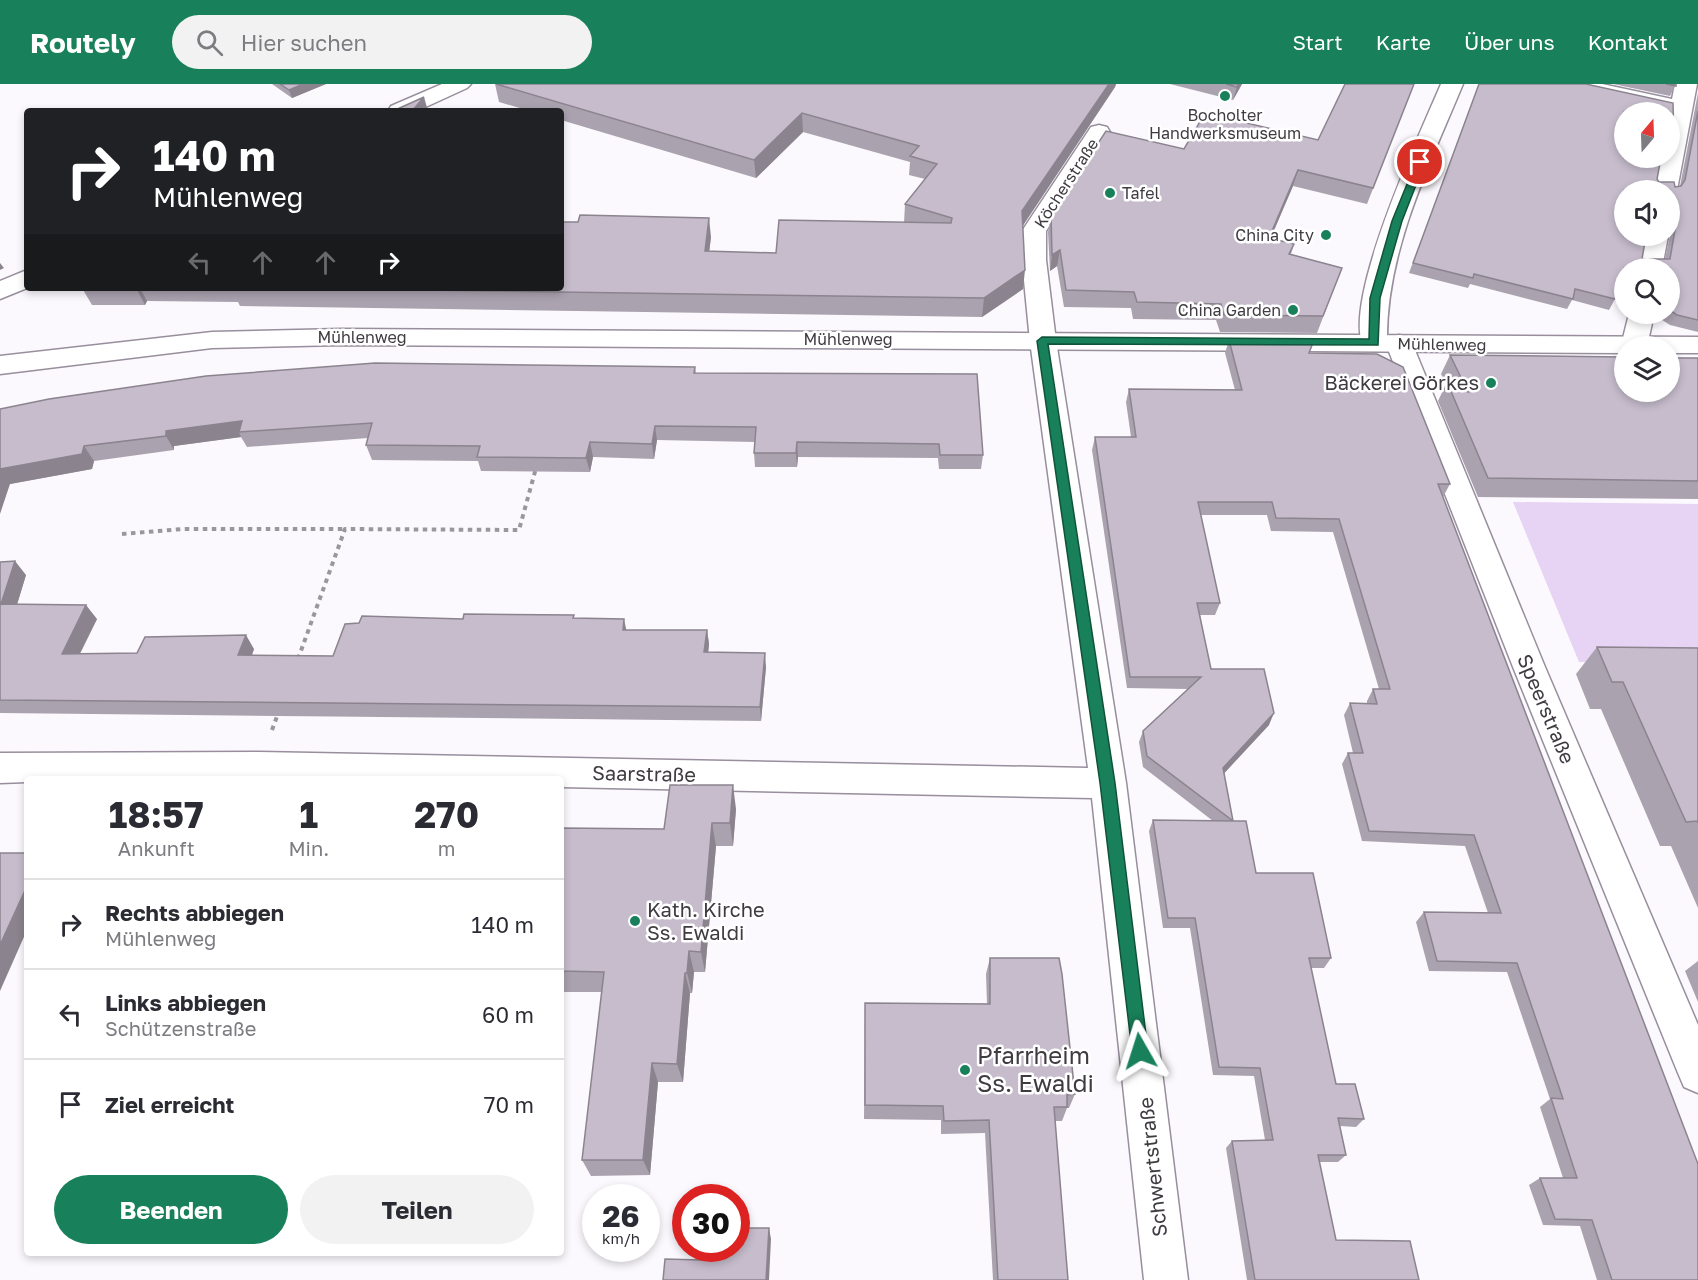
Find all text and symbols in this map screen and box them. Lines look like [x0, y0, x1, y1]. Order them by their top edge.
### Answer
search box [172, 15, 592, 69]
text: Routely [30, 26, 136, 59]
icon: search [193, 26, 226, 59]
text: Hier suchen [241, 29, 367, 56]
text: Start [1292, 29, 1343, 55]
text: Karte [1376, 29, 1431, 55]
text: Über uns [1464, 29, 1555, 55]
text: Kontakt [1588, 29, 1668, 55]
marker: Bocholter Handwerksmuseum [1218, 89, 1232, 103]
north arrow [1614, 102, 1680, 168]
map controls [1614, 102, 1680, 402]
place label: Bocholter Handwerksmuseum [1149, 105, 1301, 143]
text: 140 m [153, 130, 275, 180]
icon: right [54, 132, 132, 210]
street label: Köcherstraße [1030, 134, 1102, 232]
pin [1394, 136, 1445, 187]
icon: arrive [1403, 145, 1436, 178]
button: sound [1614, 180, 1680, 246]
text: Mühlenweg [153, 181, 303, 213]
place label: Tafel [1122, 183, 1160, 203]
marker: Tafel [1103, 186, 1117, 200]
place label: China City [1235, 225, 1314, 245]
marker: China City [1319, 228, 1333, 242]
icon: left [183, 246, 216, 279]
icon: ahead [246, 246, 279, 279]
icon: ahead [309, 246, 342, 279]
icon: right [372, 246, 405, 279]
button: search [1614, 258, 1680, 324]
place label: China Garden [1178, 300, 1281, 320]
marker: China Garden [1286, 303, 1300, 317]
street label: Mühlenweg [317, 327, 407, 347]
street label: Mühlenweg [803, 329, 893, 349]
street label: Mühlenweg [1397, 333, 1487, 355]
button: layers [1614, 336, 1680, 402]
place label: Bäckerei Görkes [1324, 370, 1479, 394]
marker: Bäckerei Görkes [1484, 376, 1498, 390]
street label: Speerstraße [1513, 650, 1581, 767]
street label: Saarstraße [592, 760, 696, 786]
text: 18:57 [109, 793, 204, 836]
text: 1 [300, 793, 318, 836]
text: 270 [414, 793, 479, 836]
text: Ankunft [118, 836, 195, 860]
text: Min. [288, 836, 329, 860]
text: m [438, 836, 455, 860]
place label: Kath. Kirche Ss. Ewaldi [647, 897, 765, 944]
text: Rechts abbiegen [105, 899, 284, 926]
icon: right [54, 908, 87, 941]
text: 140 m [471, 911, 534, 938]
marker: Kath. Kirche Ss. Ewaldi [628, 914, 642, 928]
text: Mühlenweg [105, 926, 216, 950]
text: Links abbiegen [105, 989, 266, 1016]
icon: left [54, 998, 87, 1031]
text: 60 m [482, 1001, 534, 1028]
text: Schützenstraße [105, 1016, 256, 1040]
position arrow [1108, 1019, 1172, 1083]
place label: Pfarrheim Ss. Ewaldi [977, 1040, 1094, 1097]
marker: Pfarrheim Ss. Ewaldi [958, 1063, 972, 1077]
icon: arrive [54, 1088, 87, 1121]
text: Ziel erreicht [105, 1091, 234, 1118]
text: 70 m [484, 1091, 534, 1118]
street label: Schwertstraße [1133, 1096, 1171, 1238]
button: Beenden [54, 1175, 288, 1244]
button: Teilen [300, 1175, 534, 1244]
speed limit sign: 30 [672, 1184, 750, 1262]
text: 26 [602, 1198, 640, 1234]
text: km/h [602, 1229, 640, 1247]

